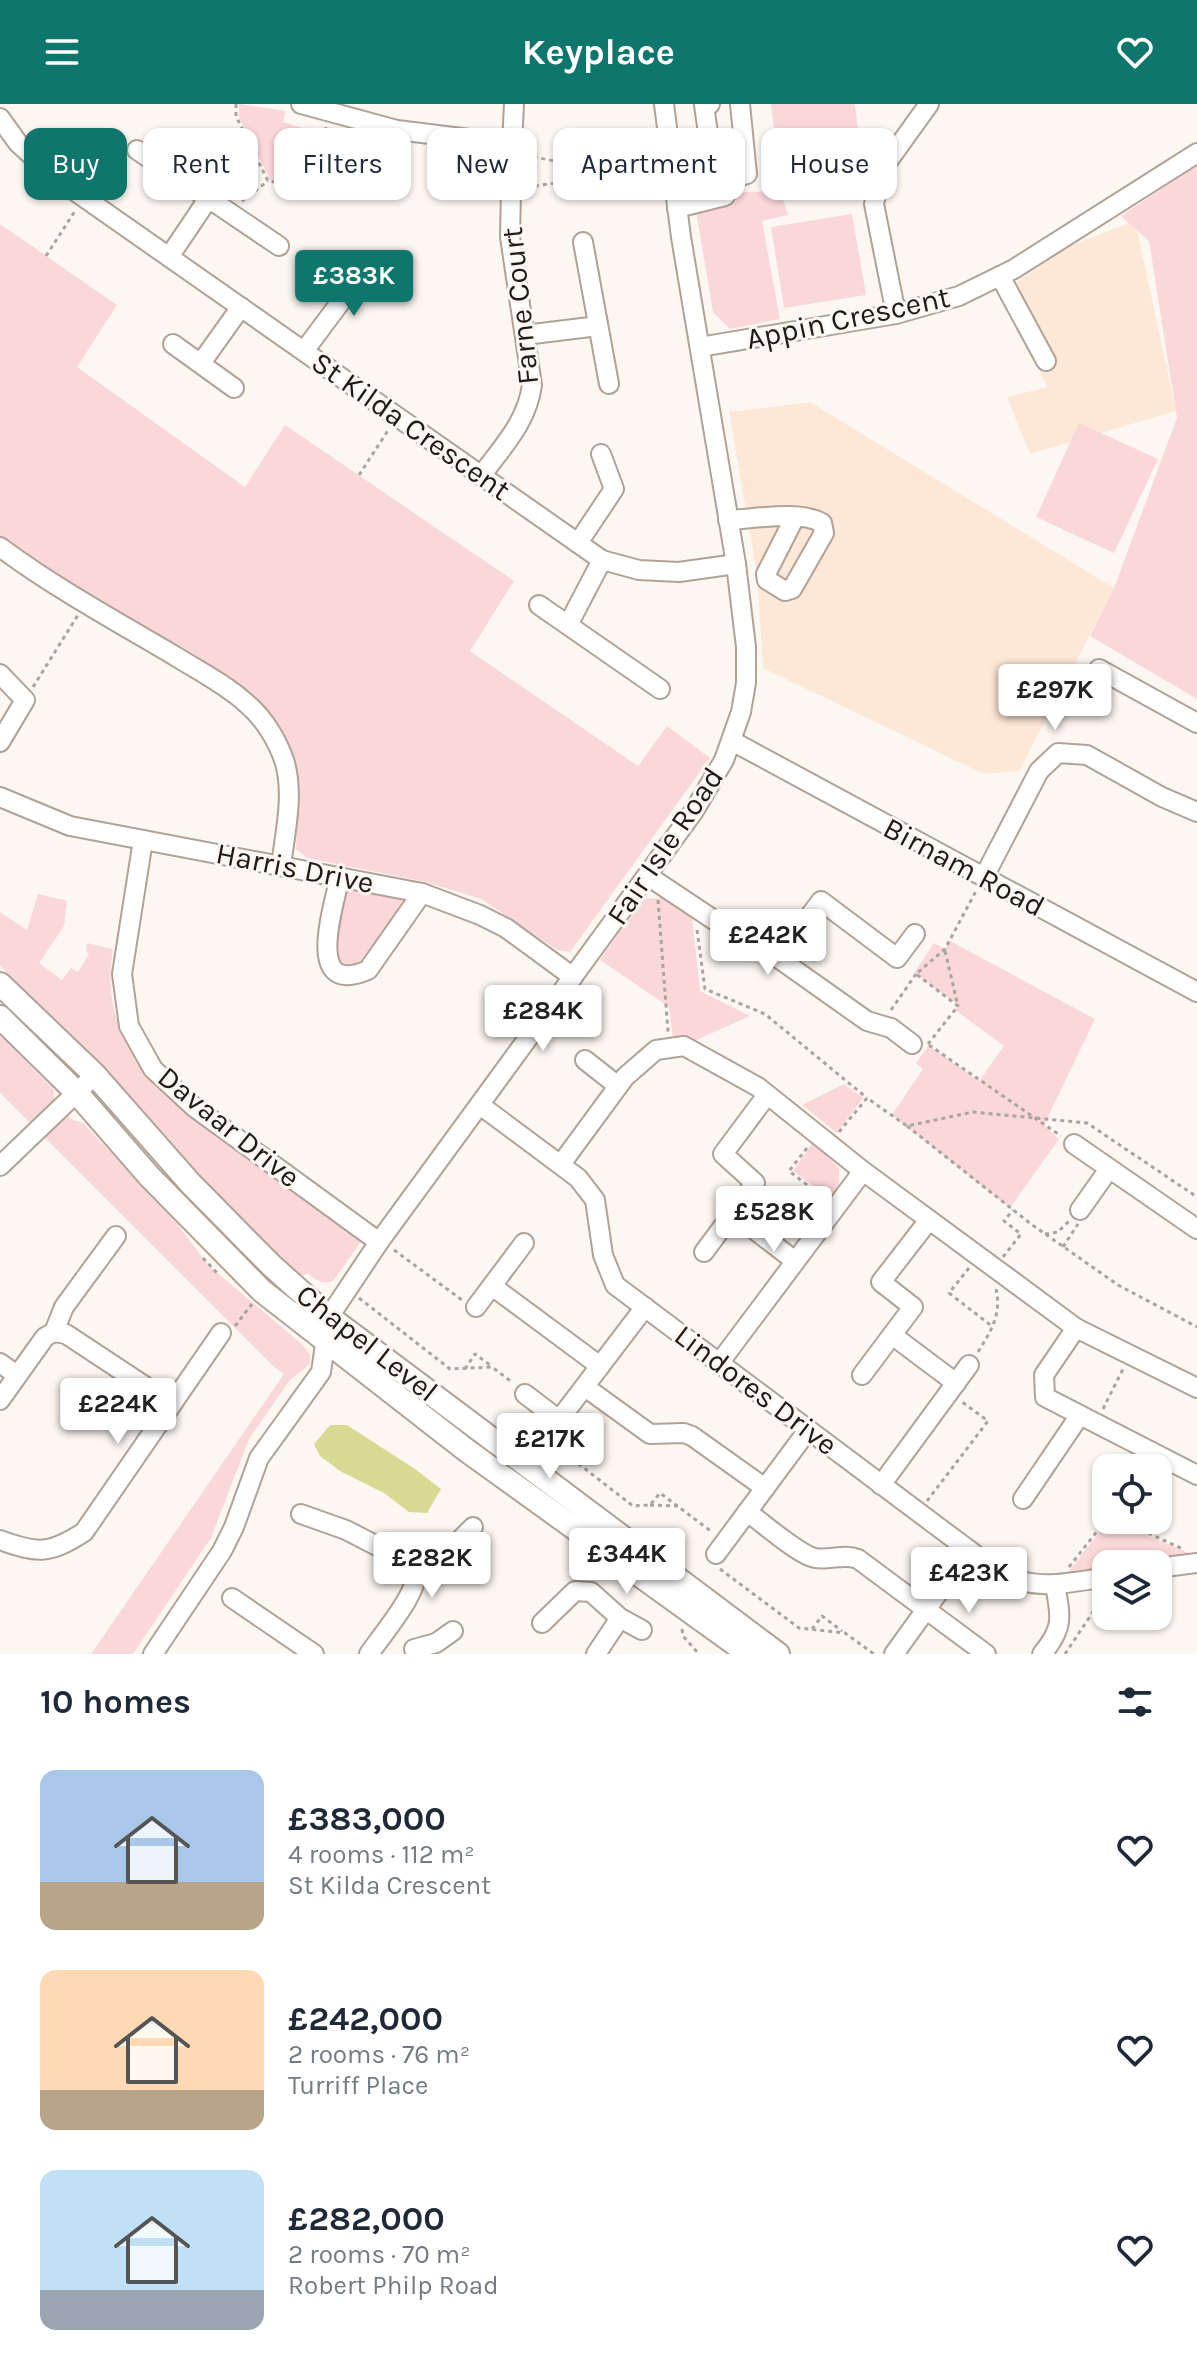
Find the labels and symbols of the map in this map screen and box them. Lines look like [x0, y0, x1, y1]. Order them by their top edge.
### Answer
street label: Farne Court [494, 226, 546, 386]
pin: £383K [298, 250, 410, 318]
street label: Appin Crescent [743, 279, 953, 357]
street label: St Kilda Crescent [305, 344, 517, 508]
pin: £297K [999, 664, 1111, 732]
street label: Fair Isle Road [599, 760, 731, 932]
street label: Birnam Road [877, 809, 1051, 925]
street label: Harris Drive [213, 835, 377, 901]
pin: £242K [712, 909, 824, 977]
pin: £284K [487, 985, 599, 1053]
street label: Davaar Drive [151, 1059, 307, 1195]
pin: £528K [718, 1186, 830, 1254]
street label: Chapel Level [289, 1277, 445, 1409]
street label: Lindores Drive [668, 1317, 844, 1463]
pin: £224K [62, 1378, 174, 1446]
pin: £217K [494, 1413, 606, 1481]
pin: £344K [571, 1528, 683, 1596]
pin: £282K [376, 1532, 488, 1600]
pin: £423K [913, 1547, 1025, 1615]

